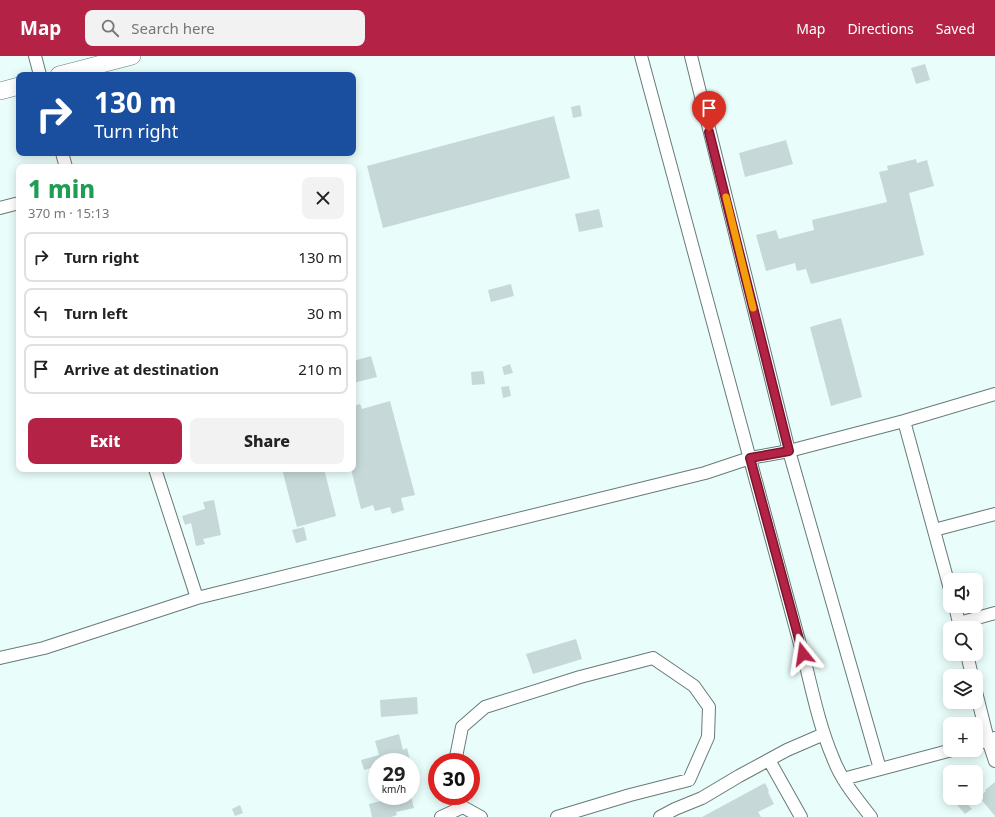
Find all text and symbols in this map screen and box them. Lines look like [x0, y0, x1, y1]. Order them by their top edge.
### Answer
search box [85, 10, 365, 46]
text: Map [20, 15, 61, 41]
icon: search [99, 17, 121, 39]
text: Search here [131, 18, 215, 38]
text: Map [796, 19, 825, 38]
text: Directions [847, 19, 914, 38]
text: Saved [936, 19, 975, 38]
text: 130 m [94, 83, 177, 121]
icon: right [28, 88, 80, 140]
pin [692, 91, 726, 132]
icon: arrive [698, 97, 720, 119]
text: Turn right [94, 119, 178, 143]
text: 1 min [28, 172, 95, 205]
button: close [302, 177, 344, 219]
text: 370 m · 15:13 [28, 204, 109, 222]
icon: right [30, 246, 52, 268]
text: Turn right [64, 247, 139, 267]
text: 130 m [298, 247, 342, 267]
icon: left [30, 302, 52, 324]
text: Turn left [64, 303, 128, 323]
text: 30 m [307, 303, 342, 323]
icon: arrive [30, 358, 52, 380]
text: Arrive at destination [64, 359, 219, 379]
text: 210 m [298, 359, 342, 379]
button: Exit [28, 418, 182, 464]
button: Share [190, 418, 344, 464]
map controls [943, 573, 983, 805]
button: sound [943, 573, 983, 613]
button: search [943, 621, 983, 661]
position arrow [782, 633, 824, 675]
button: layers [943, 669, 983, 709]
button: + [943, 717, 983, 757]
speed limit sign: 30 [428, 753, 480, 805]
text: 29 [383, 760, 405, 787]
button: − [943, 765, 983, 805]
text: km/h [382, 782, 406, 796]

